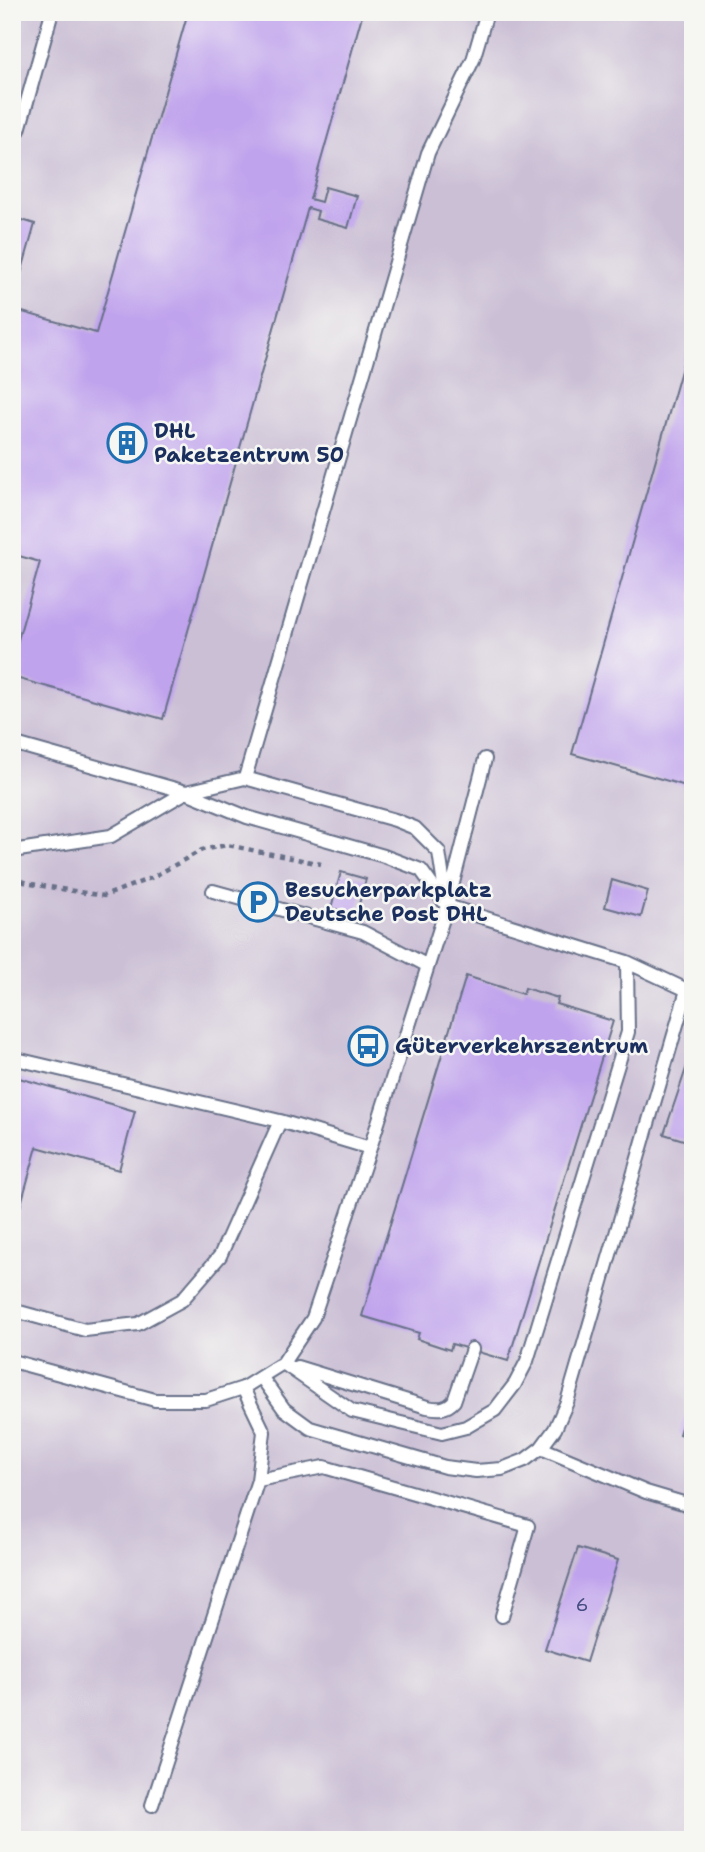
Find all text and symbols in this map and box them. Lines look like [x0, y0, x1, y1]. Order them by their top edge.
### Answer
place label: DHL Paketzentrum 50 [154, 417, 344, 469]
building icon: DHL Paketzentrum 50 [106, 422, 148, 464]
place label: Besucherparkplatz Deutsche Post DHL [285, 876, 492, 928]
parking icon: Besucherparkplatz Deutsche Post DHL [237, 881, 279, 923]
bus stop icon: Güterverkehrszentrum [347, 1025, 389, 1067]
place label: Güterverkehrszentrum [395, 1032, 648, 1060]
house number: 6 [576, 1593, 588, 1617]

